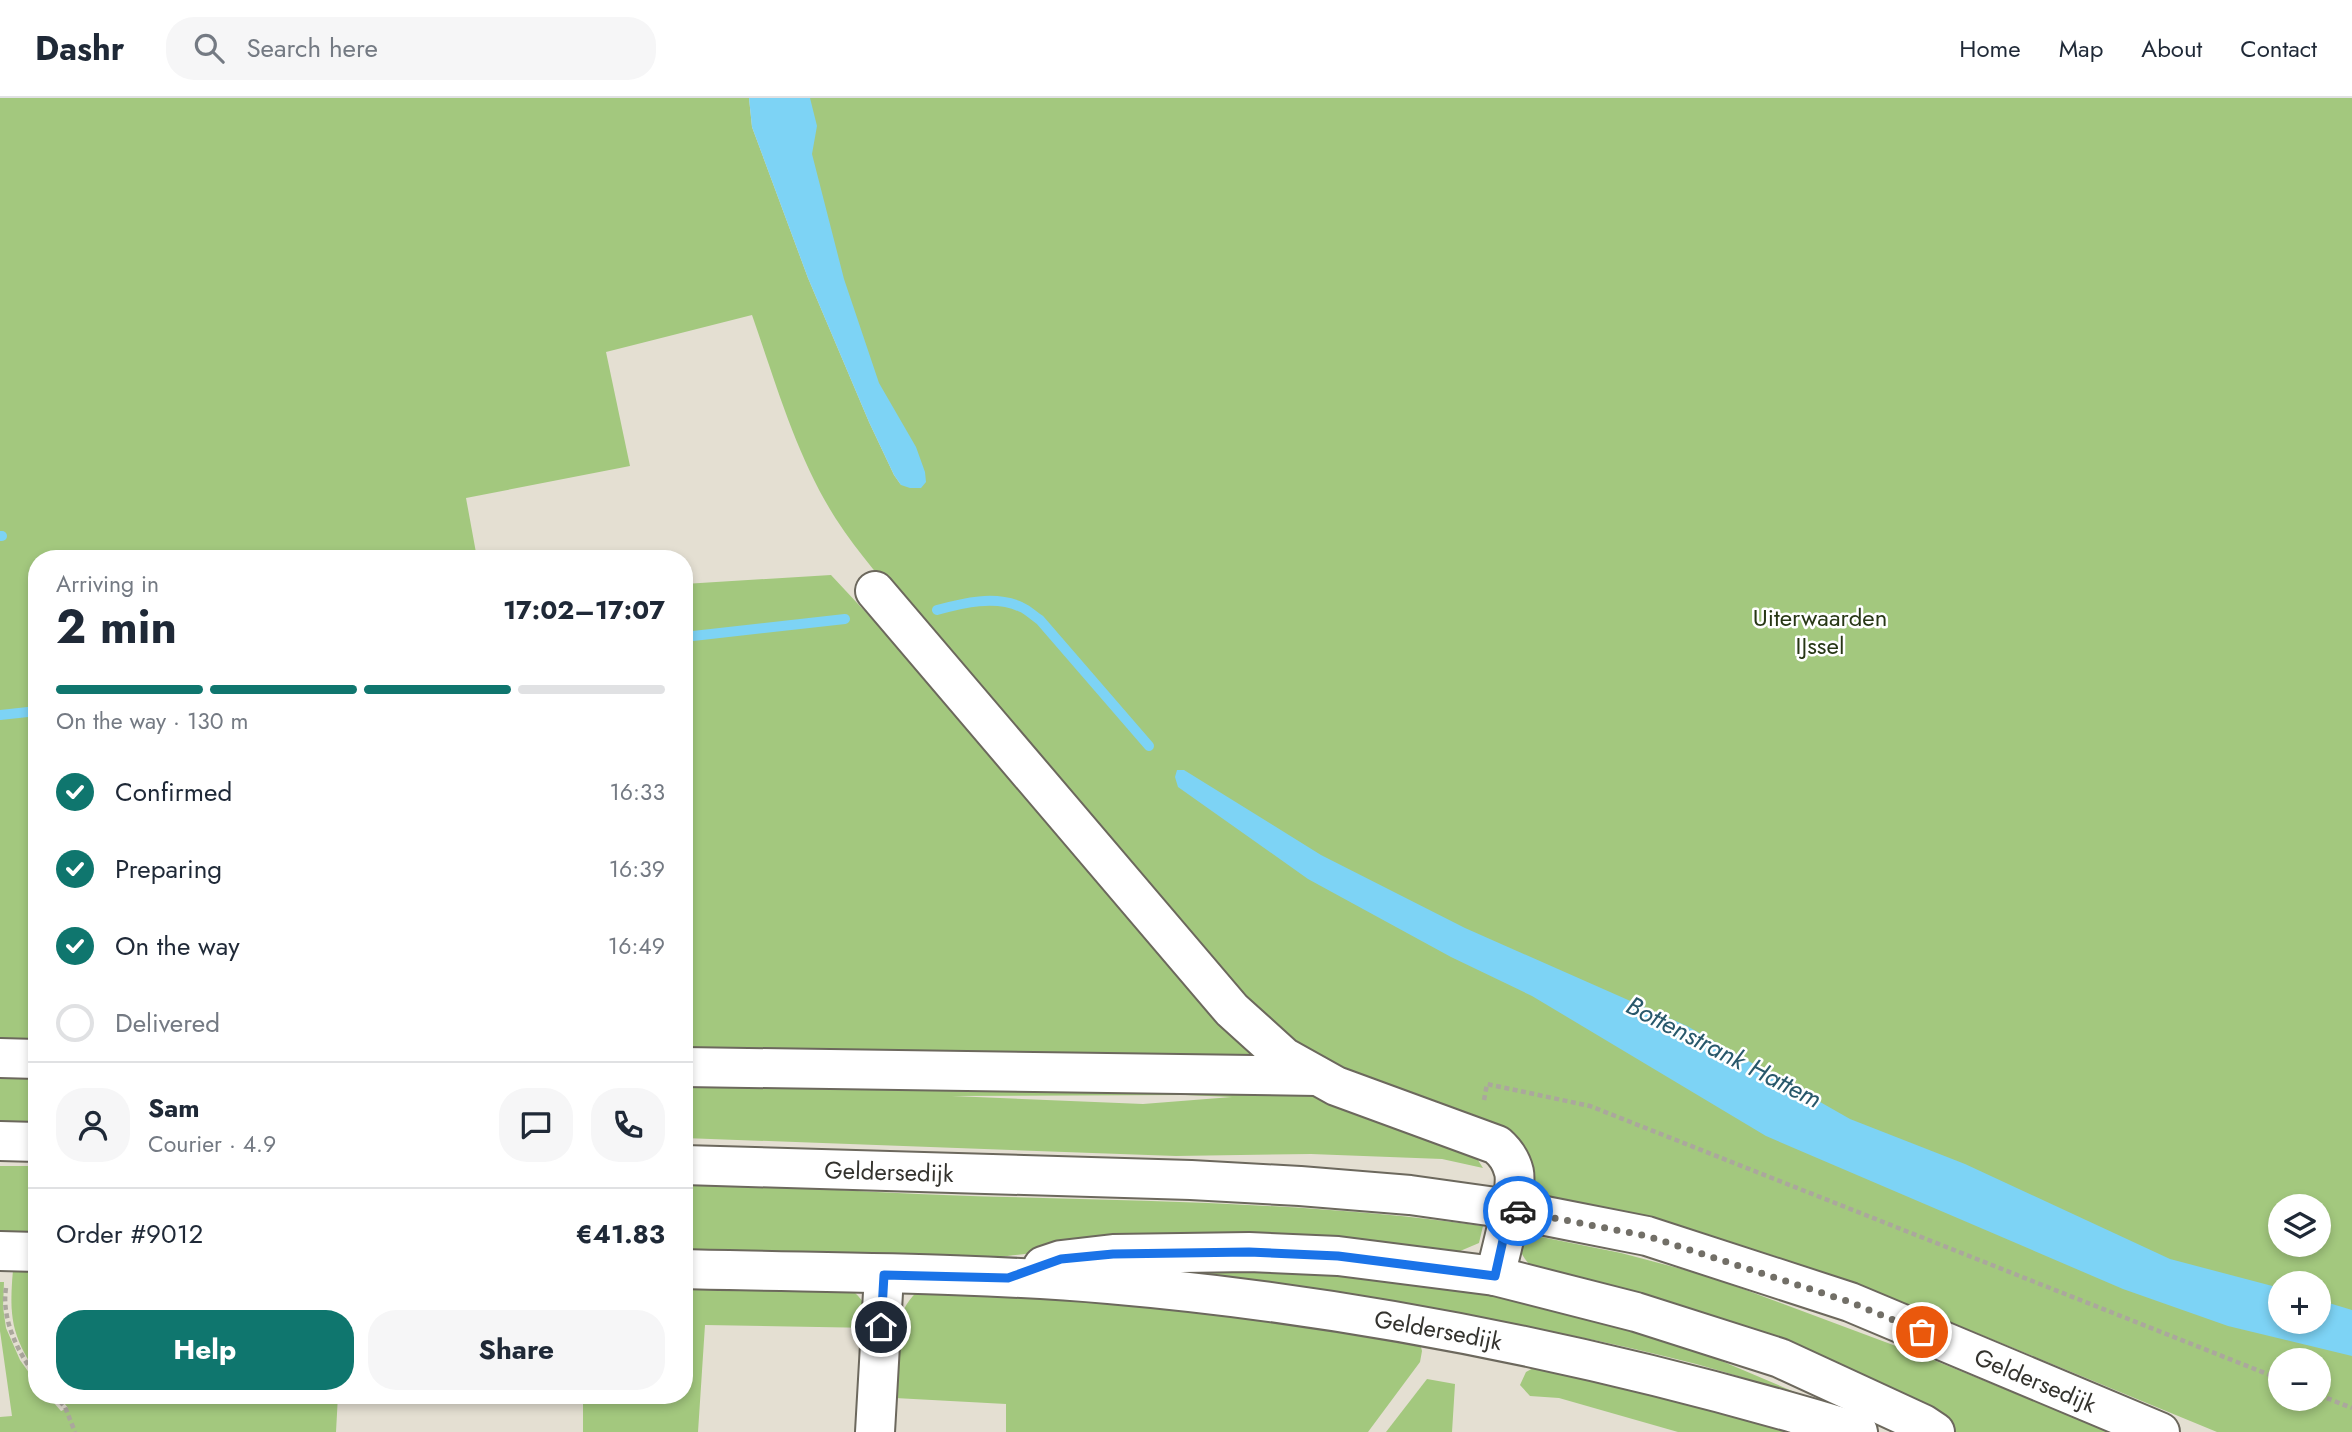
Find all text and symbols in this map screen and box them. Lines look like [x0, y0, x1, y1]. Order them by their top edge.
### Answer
search box [166, 17, 656, 80]
text: Dashr [35, 25, 124, 72]
icon: search [190, 29, 228, 67]
text: Search here [246, 29, 378, 67]
text: Home [1959, 31, 2021, 66]
text: Map [2059, 31, 2103, 66]
text: About [2141, 31, 2202, 66]
text: Contact [2240, 31, 2317, 66]
text: Arriving in [56, 567, 159, 601]
text: 17:02–17:07 [503, 591, 665, 629]
text: 2 min [56, 594, 177, 660]
park label: Uiterwaarden IJssel [1753, 600, 1887, 663]
text: On the way · 130 m [56, 704, 248, 738]
icon: check [56, 773, 94, 811]
text: Confirmed [115, 773, 232, 811]
text: 16:33 [609, 775, 665, 809]
icon: check [56, 850, 94, 888]
text: Preparing [115, 850, 222, 888]
text: 16:39 [609, 852, 665, 886]
icon: check [56, 927, 94, 965]
text: On the way [115, 927, 240, 965]
text: 16:49 [608, 929, 665, 963]
water label: Bottenstrank Hattem [1620, 986, 1828, 1118]
text: Delivered [115, 1004, 220, 1042]
button: person [56, 1088, 130, 1162]
button: chat [499, 1088, 573, 1162]
button: phone [591, 1088, 665, 1162]
text: Sam [148, 1089, 200, 1127]
text: Courier · 4.9 [148, 1127, 276, 1161]
street label: Geldersedijk [824, 1152, 955, 1190]
courier [1483, 1176, 1553, 1246]
icon: car [1499, 1192, 1537, 1230]
map controls [2268, 1194, 2331, 1411]
button: layers [2268, 1194, 2331, 1257]
text: Order #9012 [56, 1215, 203, 1253]
text: €41.83 [576, 1215, 665, 1253]
button: + [2268, 1271, 2331, 1334]
pin [851, 1297, 911, 1357]
street label: Geldersedijk [1372, 1301, 1506, 1359]
pin [1892, 1302, 1952, 1362]
icon: home [862, 1308, 900, 1346]
button: Help [56, 1310, 354, 1390]
button: Share [368, 1310, 665, 1390]
icon: bag [1903, 1313, 1941, 1351]
street label: Geldersedijk [1969, 1339, 2102, 1421]
button: − [2268, 1348, 2331, 1411]

